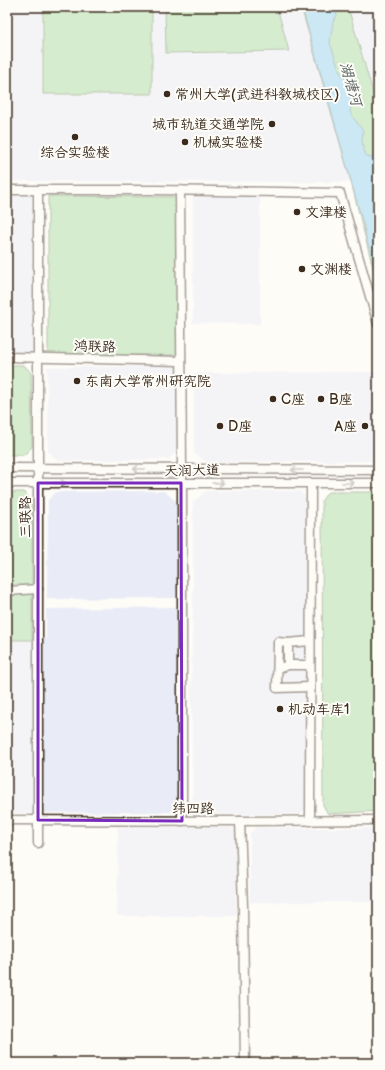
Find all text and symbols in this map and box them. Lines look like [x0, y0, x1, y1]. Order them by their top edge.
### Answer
water label: 湖塘河 [335, 60, 367, 111]
place label: 常州大学(武进科教城校区) [175, 86, 339, 103]
marker: 常州大学(武进科教城校区) [162, 89, 172, 99]
place label: 城市轨道交通学院 [152, 116, 264, 133]
marker: 城市轨道交通学院 [267, 119, 277, 129]
marker: 综合实验楼 [70, 132, 80, 142]
place label: 机械实验楼 [193, 134, 263, 151]
marker: 机械实验楼 [180, 137, 190, 147]
place label: 综合实验楼 [40, 144, 110, 161]
place label: 文津楼 [305, 204, 347, 221]
marker: 文津楼 [292, 207, 302, 217]
place label: 文渊楼 [310, 261, 352, 278]
marker: 文渊楼 [297, 264, 307, 274]
street label: 鸿联路 [74, 337, 116, 356]
place label: 东南大学常州研究院 [85, 373, 211, 390]
marker: 东南大学常州研究院 [72, 376, 82, 386]
place label: C座 [281, 391, 305, 408]
place label: B座 [329, 391, 353, 408]
marker: C座 [268, 394, 278, 404]
marker: B座 [316, 394, 326, 404]
place label: D座 [228, 418, 252, 435]
place label: A座 [334, 418, 357, 435]
marker: D座 [215, 421, 225, 431]
marker: A座 [360, 421, 370, 431]
street label: 天润大道 [164, 462, 220, 479]
one-way arrow [133, 465, 146, 473]
one-way arrow [291, 466, 304, 474]
one-way arrow [53, 479, 66, 487]
one-way arrow [211, 479, 224, 487]
one-way arrow [341, 479, 354, 487]
street label: 三联路 [17, 496, 34, 538]
place label: 机动车库1 [288, 701, 349, 718]
marker: 机动车库1 [275, 704, 285, 714]
street label: 纬四路 [172, 800, 214, 817]

